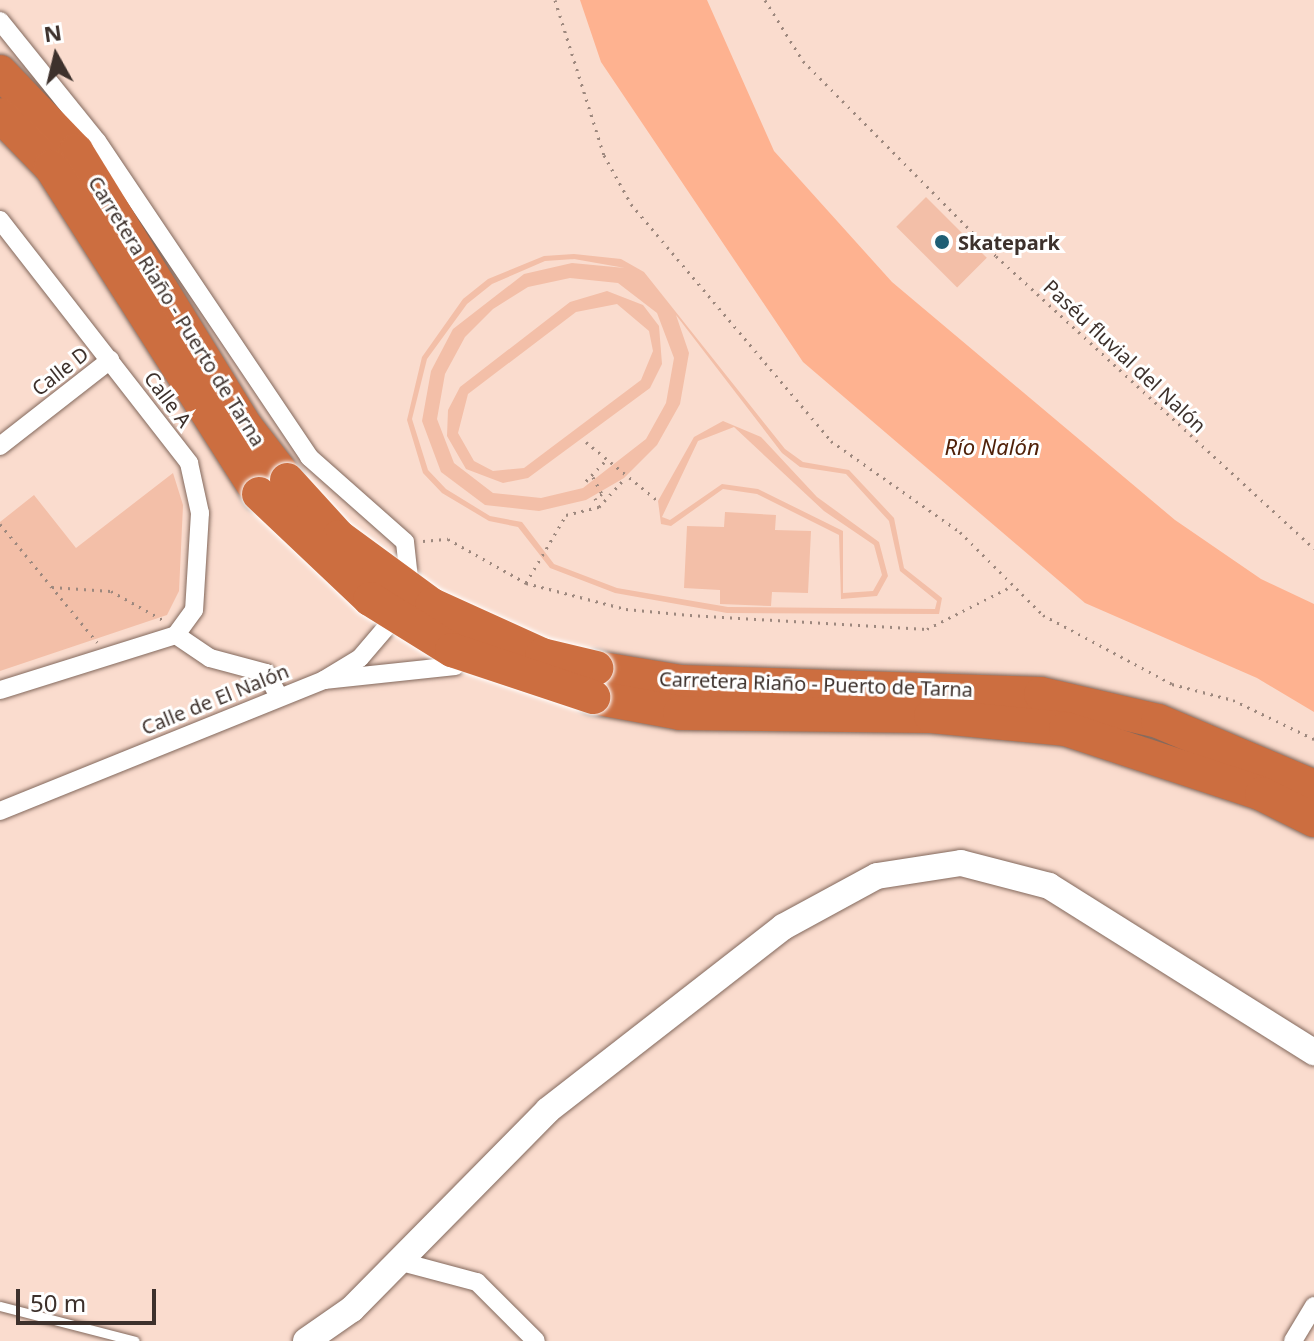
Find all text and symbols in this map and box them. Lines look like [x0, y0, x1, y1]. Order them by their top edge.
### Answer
north arrow [16, 16, 96, 96]
text: N [42, 16, 64, 48]
street label: Carretera Riaño - Puerto de Tarna [84, 171, 270, 451]
place label: Skatepark [958, 230, 1060, 254]
marker: Skatepark [933, 233, 951, 251]
street label: Paséu fluvial del Nalón [1039, 275, 1211, 437]
street label: Calle D [27, 341, 93, 401]
street label: Calle A [139, 366, 197, 432]
water label: Río Nalón [944, 434, 1040, 460]
street label: Calle de El Nalón [138, 658, 292, 740]
street label: Carretera Riaño - Puerto de Tarna [659, 667, 973, 701]
scale bar [20, 1273, 160, 1323]
text: 50 m [30, 1286, 86, 1319]

